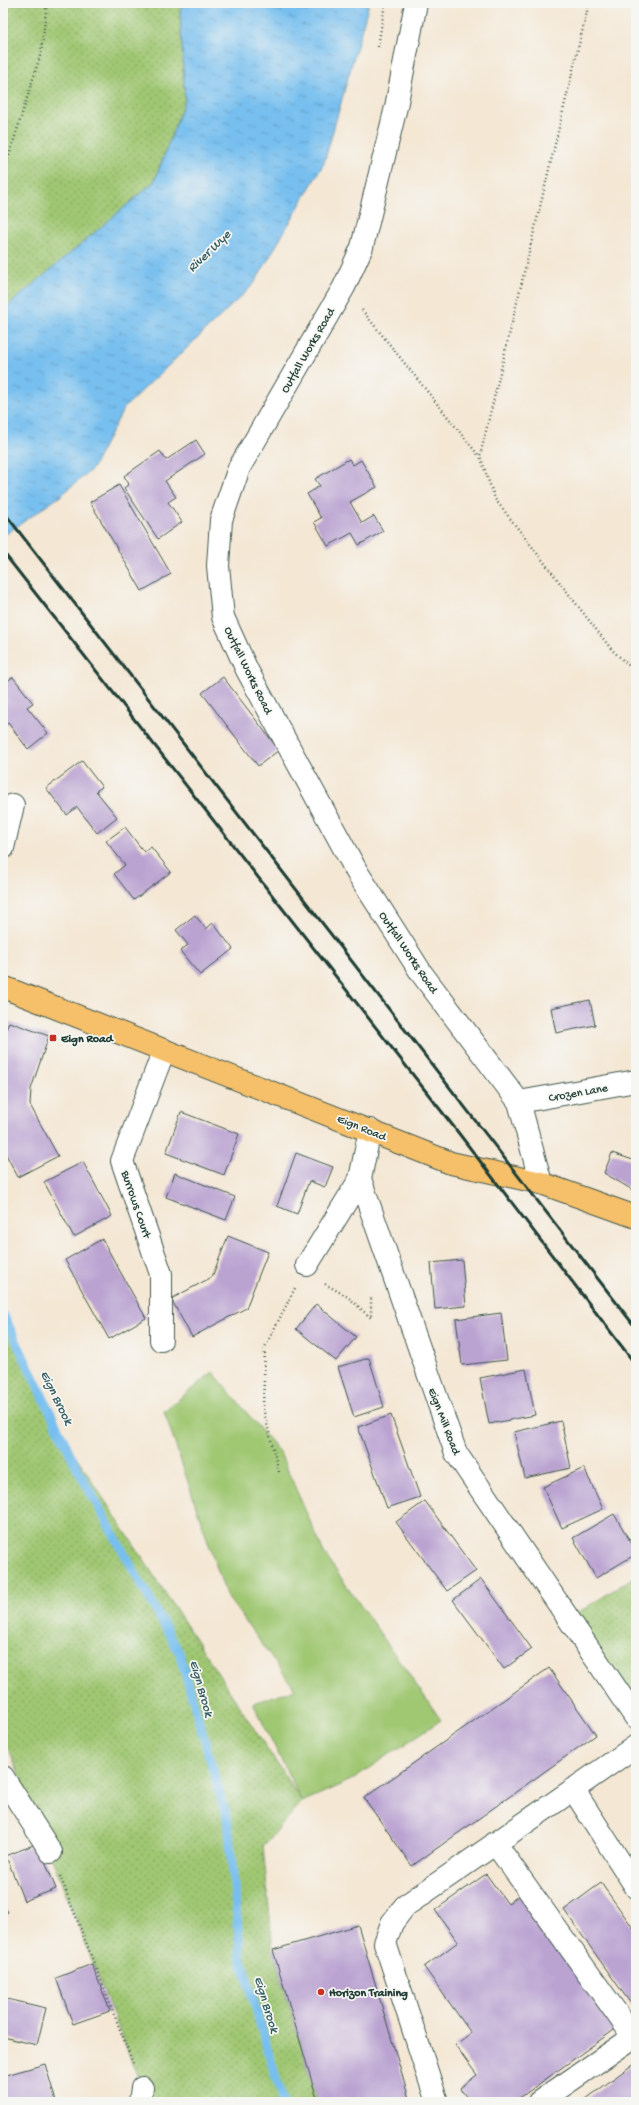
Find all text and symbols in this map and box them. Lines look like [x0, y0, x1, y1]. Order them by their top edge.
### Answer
water label: River Wye [185, 227, 235, 276]
street label: Outfall Works Road [279, 305, 339, 396]
street label: Outfall Works Road [220, 625, 275, 718]
street label: Outfall Works Road [375, 910, 440, 998]
marker: Eign Road [48, 1033, 58, 1043]
place label: Eign Road [60, 1033, 115, 1047]
street label: Crozen Lane [548, 1082, 610, 1106]
street label: Eign Road [335, 1113, 389, 1145]
street label: Burrows Court [117, 1168, 154, 1241]
water label: Eign Brook [36, 1369, 76, 1429]
street label: Eign Mill Road [424, 1386, 463, 1458]
water label: Eign Brook [185, 1659, 216, 1720]
water label: Eign Brook [250, 1975, 282, 2036]
marker: Horizon Training [316, 1987, 326, 1997]
place label: Horizon Training [329, 1987, 408, 2001]

